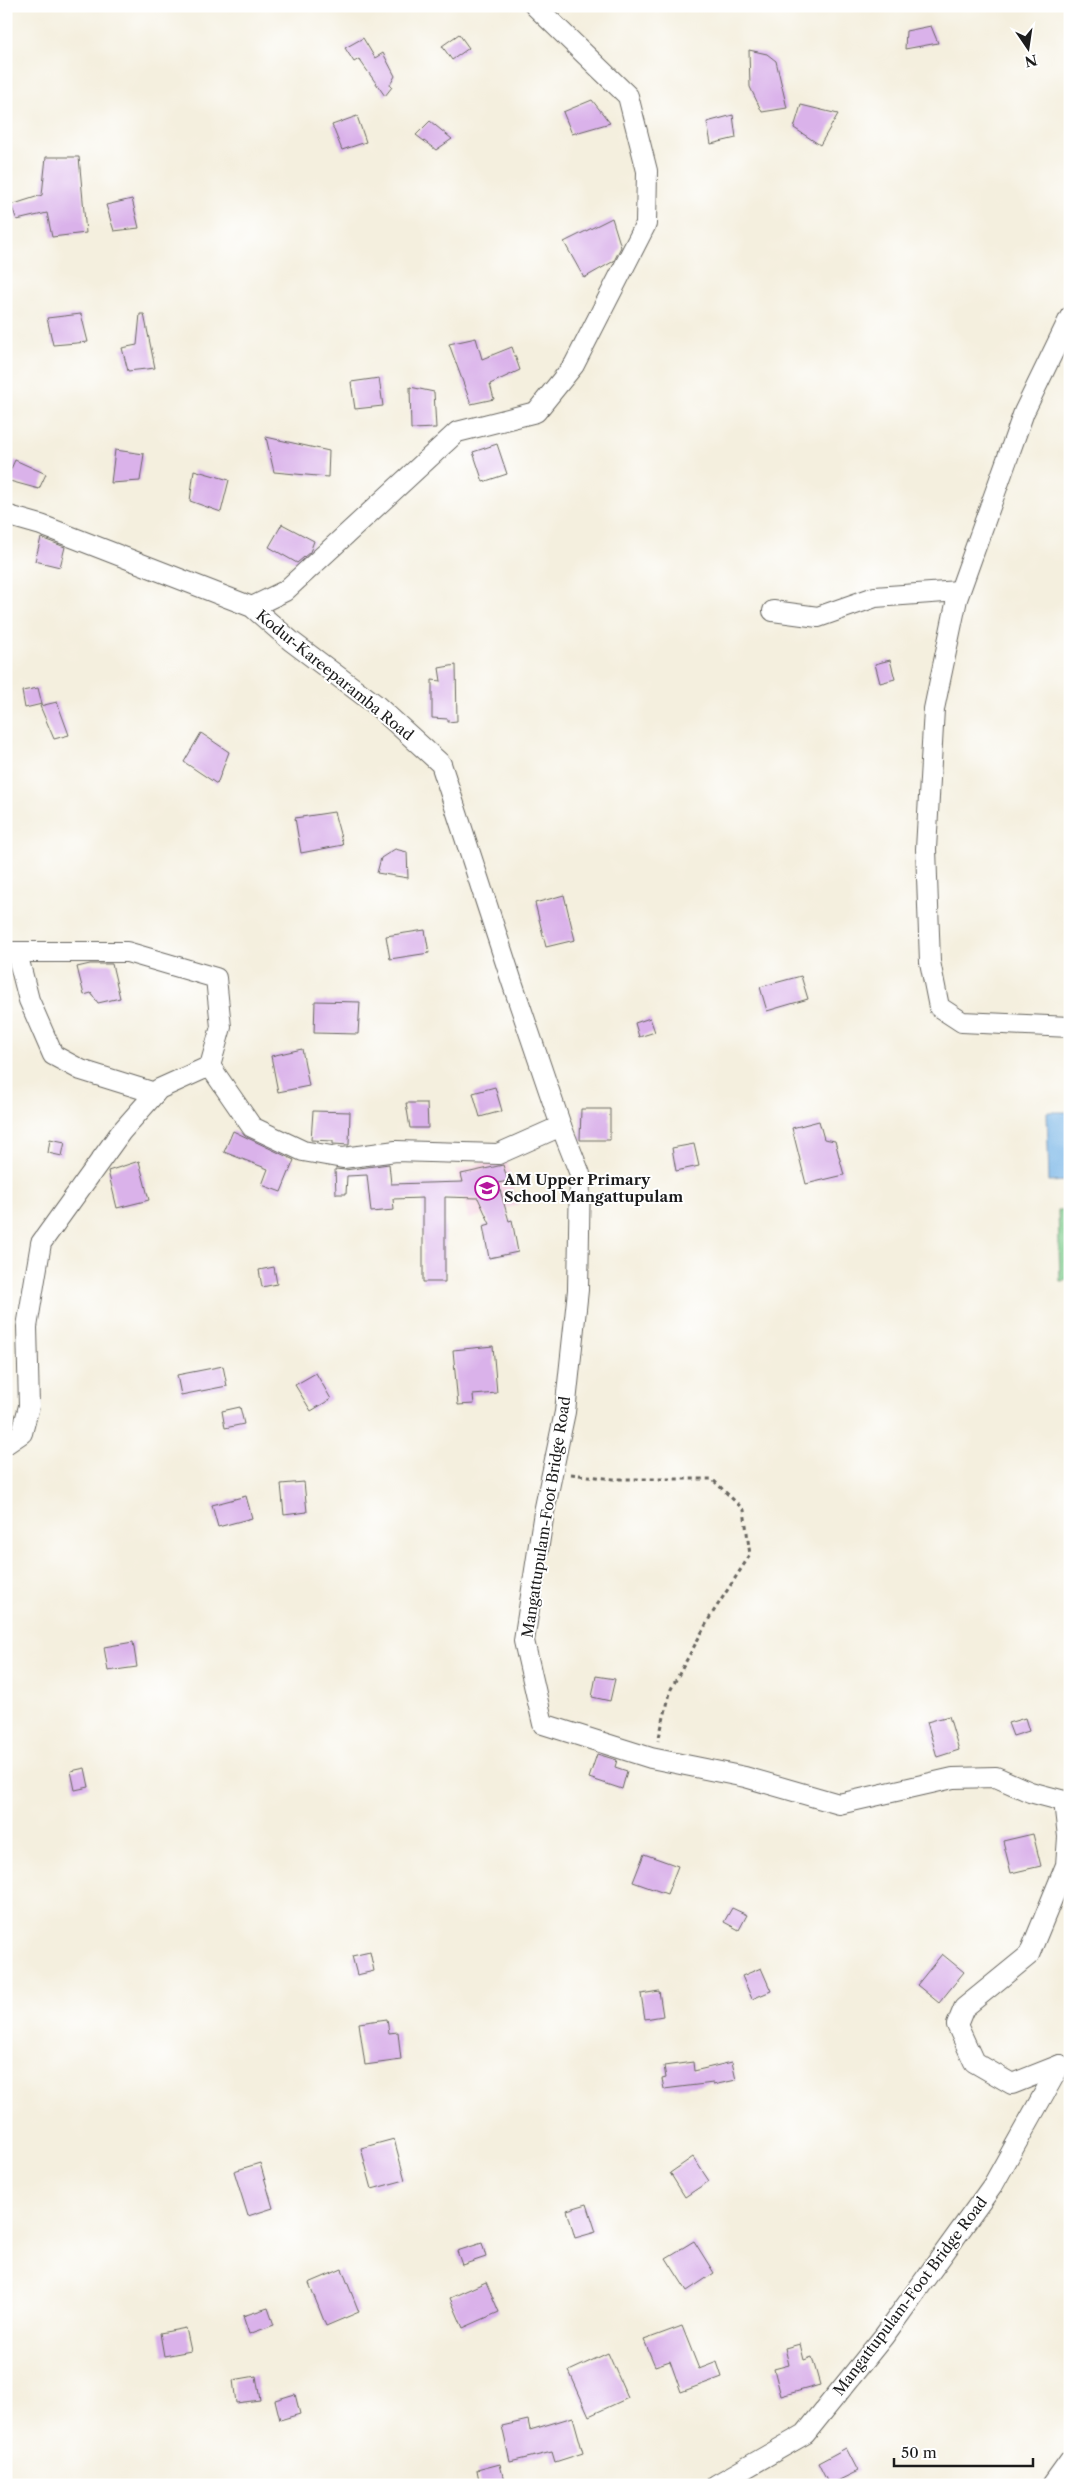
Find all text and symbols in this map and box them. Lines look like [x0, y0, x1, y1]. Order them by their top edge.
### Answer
north arrow [1004, 22, 1054, 72]
text: N [1023, 51, 1039, 71]
street label: Kodur-Kareeparamba Road [253, 606, 417, 744]
place label: AM Upper Primary School Mangattupulam [503, 1170, 683, 1206]
school or university icon: AM Upper Primary School Mangattupulam [474, 1175, 500, 1201]
street label: Mangattupulam-Foot Bridge Road [518, 1395, 574, 1639]
street label: Mangattupulam-Foot Bridge Road [829, 2193, 991, 2399]
scale bar [894, 2436, 1032, 2468]
text: 50 m [901, 2443, 937, 2462]

